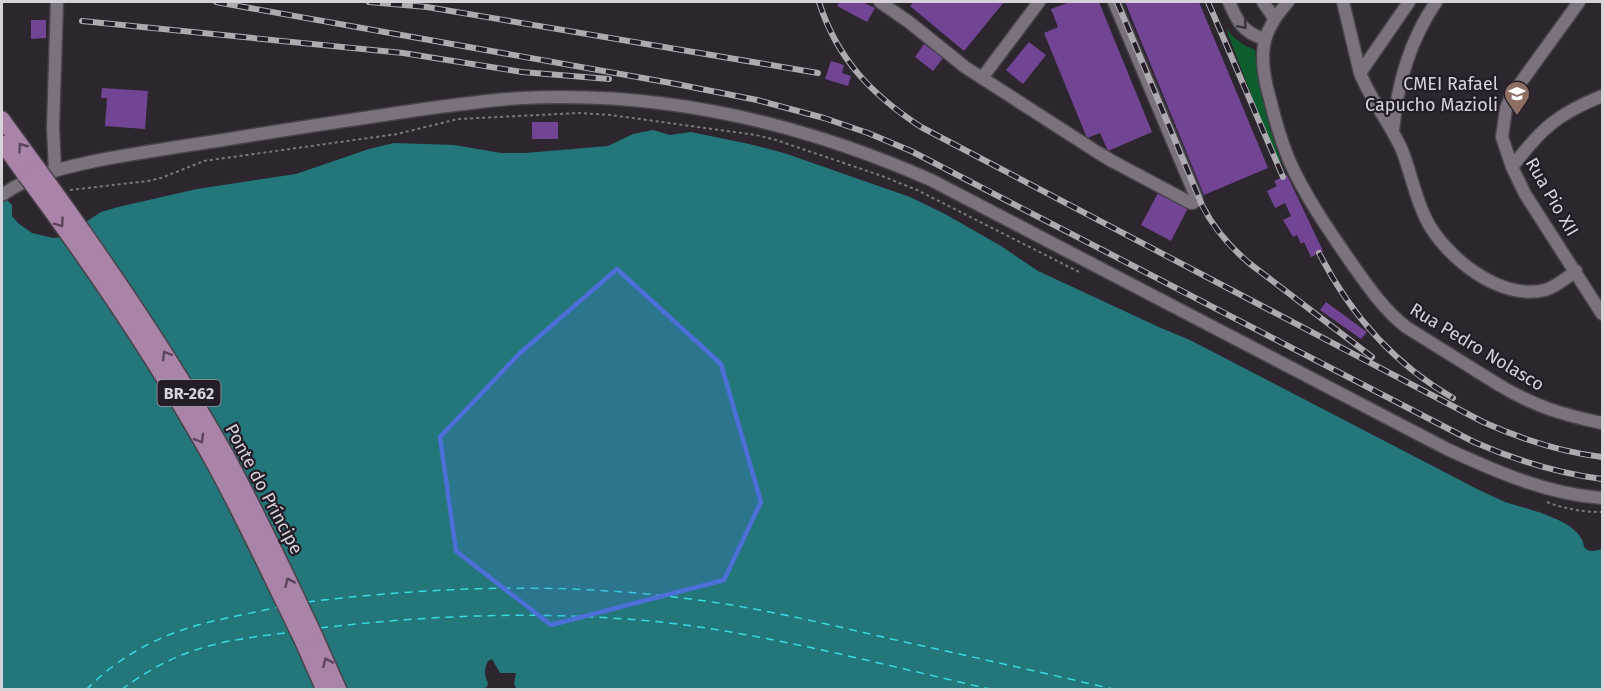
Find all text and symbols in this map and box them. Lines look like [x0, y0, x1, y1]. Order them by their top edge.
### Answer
one-way arrow [1236, 18, 1247, 29]
place label: CMEI Rafael Capucho Mazioli [1365, 73, 1498, 116]
school or university icon: CMEI Rafael Capucho Mazioli [1502, 79, 1532, 117]
one-way arrow [18, 142, 29, 153]
street label: Rua Pio XII [1521, 154, 1583, 240]
one-way arrow [53, 216, 64, 227]
street label: Rua Pedro Nolasco [1406, 298, 1548, 396]
one-way arrow [161, 351, 173, 361]
road number: BR-262 [158, 380, 220, 406]
street label: Ponte do Príncipe [220, 420, 308, 558]
one-way arrow [193, 433, 204, 443]
one-way arrow [285, 577, 297, 588]
one-way arrow [322, 657, 334, 668]

